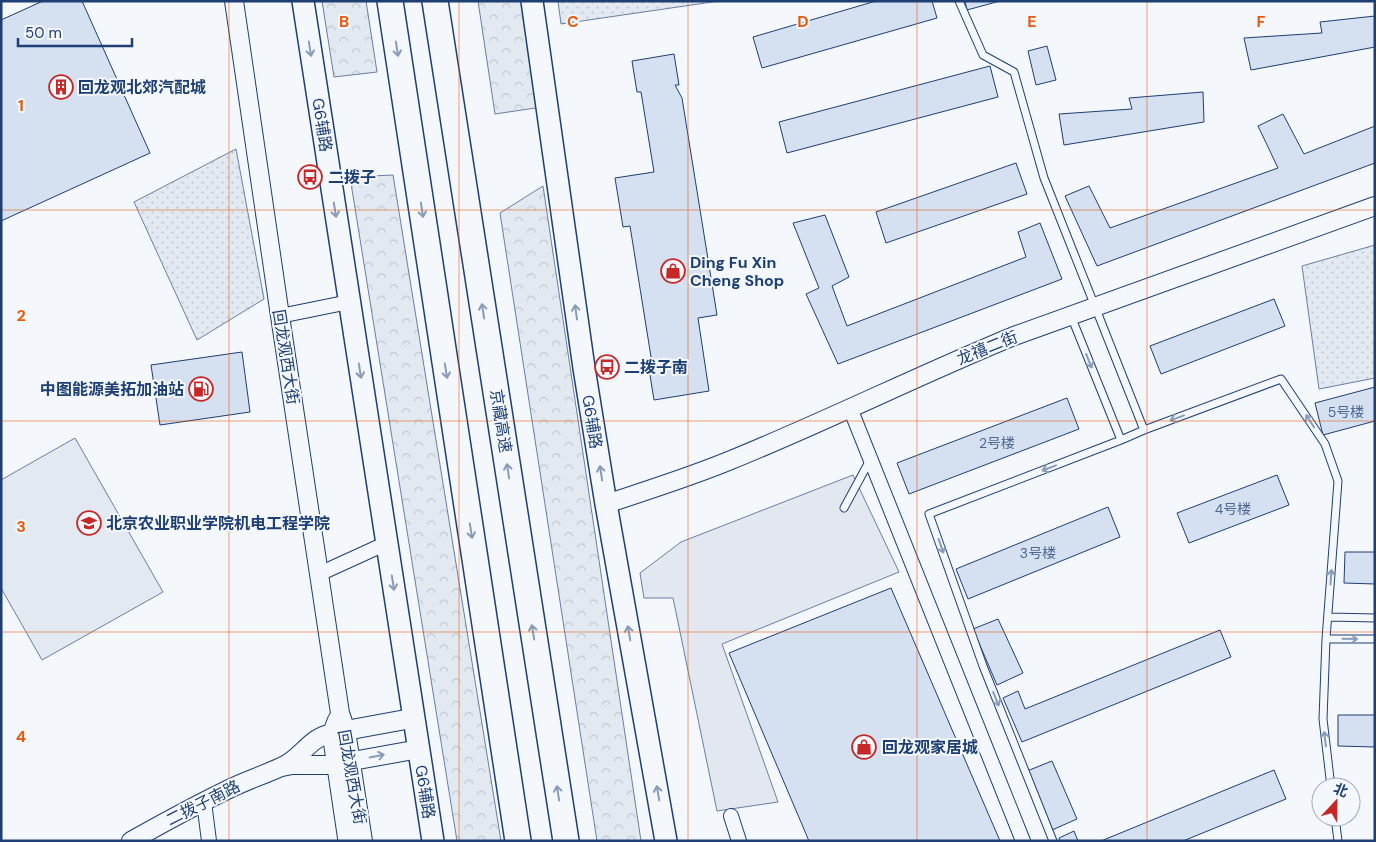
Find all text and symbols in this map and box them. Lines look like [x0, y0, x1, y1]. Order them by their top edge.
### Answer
text: B [339, 11, 349, 32]
text: C [567, 11, 579, 32]
text: D [797, 11, 809, 32]
text: E [1027, 11, 1037, 32]
text: F [1257, 11, 1266, 32]
scale bar [18, 15, 131, 47]
text: 50 m [25, 23, 62, 43]
one-way arrow [306, 41, 316, 57]
one-way arrow [392, 41, 402, 57]
building icon: 回龙观北郊汽配城 [48, 74, 74, 100]
place label: 回龙观北郊汽配城 [78, 77, 206, 98]
text: 1 [18, 95, 24, 116]
street label: G6辅路 [307, 97, 337, 153]
bus stop icon: 二拨子 [297, 164, 323, 190]
place label: 二拨子 [328, 167, 376, 188]
one-way arrow [331, 202, 341, 218]
one-way arrow [417, 202, 427, 218]
place label: Ding Fu Xin Cheng Shop [690, 252, 784, 291]
shop icon: Ding Fu Xin Cheng Shop [660, 258, 686, 284]
one-way arrow [478, 303, 488, 319]
text: 2 [16, 305, 26, 326]
one-way arrow [571, 305, 581, 321]
street label: 回龙观西大街 [268, 308, 304, 406]
street label: 龙禧二街 [953, 326, 1021, 370]
one-way arrow [1085, 353, 1094, 368]
bus stop icon: 二拨子南 [594, 354, 620, 380]
place label: 二拨子南 [624, 357, 688, 378]
one-way arrow [355, 362, 365, 378]
one-way arrow [441, 362, 451, 378]
fuel station icon: 中图能源美拓加油站 [188, 376, 214, 402]
place label: 中图能源美拓加油站 [40, 379, 184, 400]
street label: 京藏高速 [486, 388, 516, 454]
street label: G6辅路 [577, 394, 607, 450]
house number: 5号楼 [1328, 403, 1364, 421]
one-way arrow [1169, 414, 1185, 423]
one-way arrow [1304, 415, 1314, 429]
house number: 2号楼 [979, 434, 1015, 452]
one-way arrow [503, 464, 513, 480]
one-way arrow [1042, 464, 1057, 473]
one-way arrow [595, 465, 605, 481]
house number: 4号楼 [1215, 500, 1251, 518]
school or university icon: 北京农业职业学院机电工程学院 [76, 510, 102, 536]
place label: 北京农业职业学院机电工程学院 [106, 513, 330, 534]
text: 3 [16, 516, 26, 537]
one-way arrow [466, 523, 476, 539]
one-way arrow [937, 538, 946, 553]
house number: 3号楼 [1020, 544, 1056, 562]
one-way arrow [1327, 569, 1336, 585]
one-way arrow [388, 575, 398, 591]
one-way arrow [528, 624, 538, 640]
one-way arrow [623, 625, 633, 641]
one-way arrow [1342, 634, 1358, 644]
one-way arrow [992, 691, 1001, 706]
text: 4 [16, 726, 26, 747]
street label: 回龙观西大街 [333, 728, 371, 826]
one-way arrow [1320, 731, 1330, 747]
shop icon: 回龙观家居城 [851, 734, 877, 760]
place label: 回龙观家居城 [882, 737, 978, 758]
one-way arrow [369, 751, 385, 760]
street label: G6辅路 [410, 764, 440, 820]
street label: 二拨子南路 [163, 775, 243, 831]
north arrow [1311, 777, 1361, 827]
text: 北 [1331, 779, 1351, 801]
one-way arrow [553, 785, 563, 801]
one-way arrow [652, 785, 662, 801]

